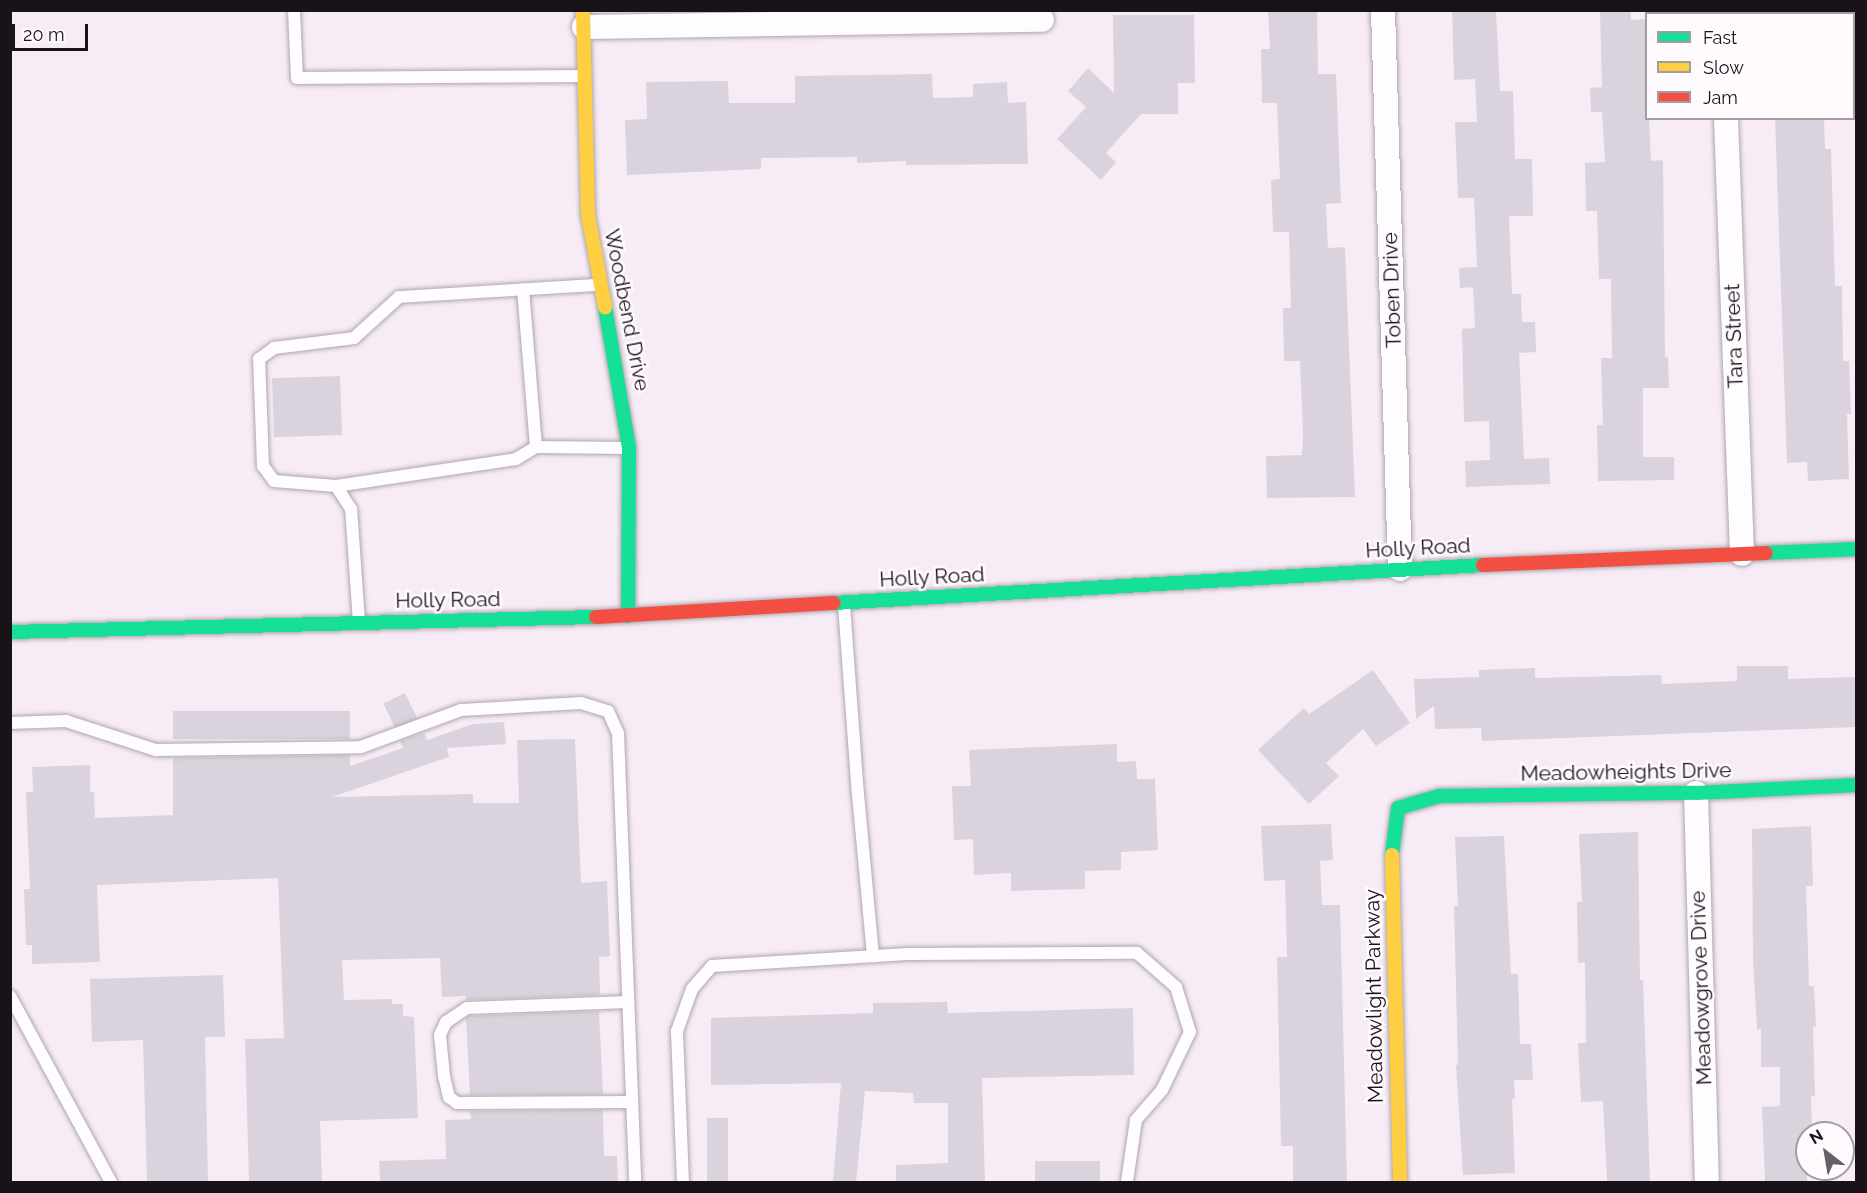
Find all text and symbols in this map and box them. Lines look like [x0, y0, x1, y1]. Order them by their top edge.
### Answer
scale bar [15, 12, 92, 50]
legend [1645, 12, 1855, 120]
text: 20 m [23, 24, 65, 45]
text: Fast [1703, 27, 1737, 48]
text: Slow [1703, 57, 1744, 78]
text: Jam [1703, 87, 1738, 108]
street label: Woodbend Drive [599, 227, 655, 393]
street label: Toben Drive [1377, 232, 1407, 348]
street label: Tara Street [1720, 283, 1748, 389]
street label: Holly Road [1364, 533, 1472, 563]
street label: Holly Road [878, 562, 986, 592]
street label: Holly Road [395, 586, 501, 614]
street label: Meadowheights Drive [1520, 758, 1732, 786]
street label: Meadowlight Parkway [1360, 889, 1388, 1103]
street label: Meadowgrove Drive [1685, 890, 1717, 1086]
north arrow [1795, 1121, 1855, 1181]
text: N [1806, 1126, 1827, 1148]

